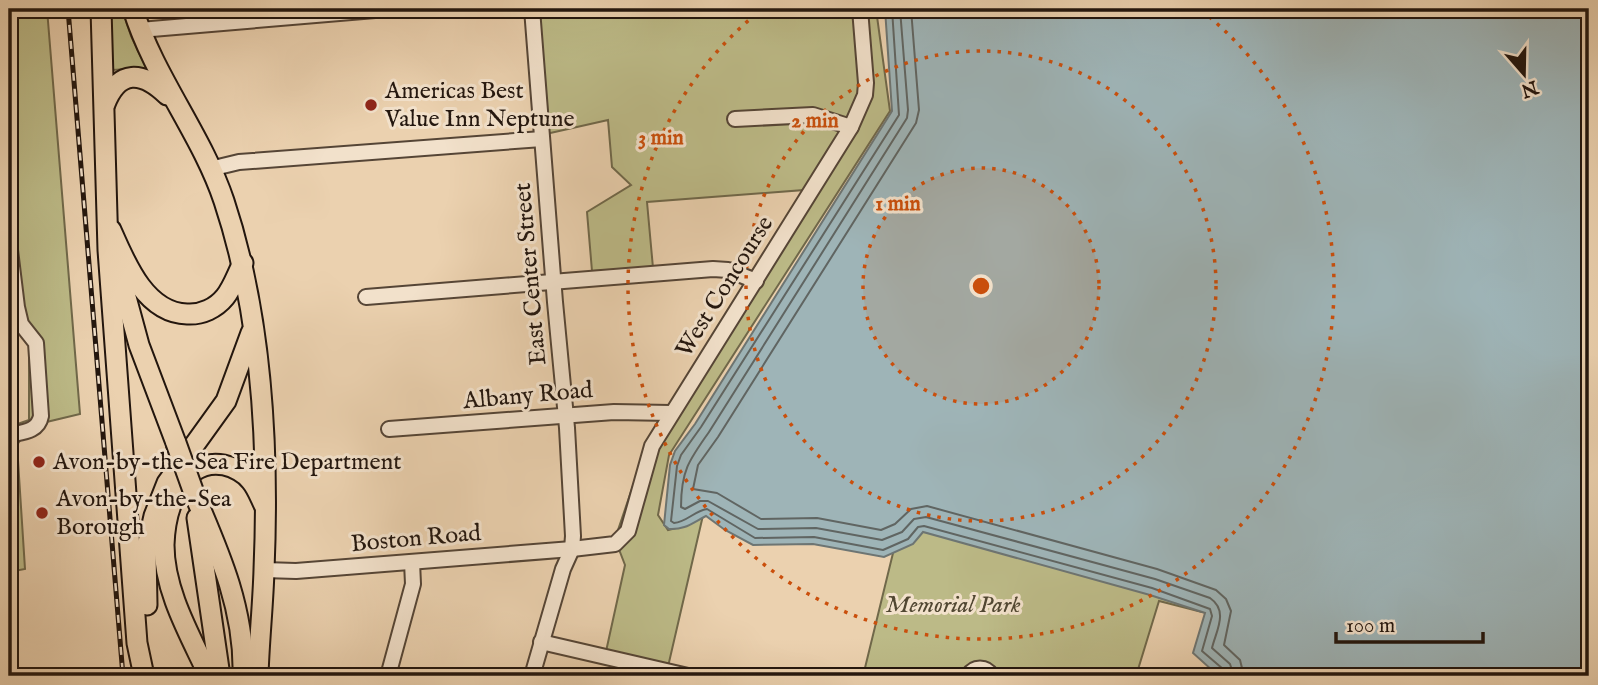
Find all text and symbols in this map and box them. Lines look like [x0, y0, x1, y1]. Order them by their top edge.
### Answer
north arrow [1490, 38, 1560, 108]
text: N [1517, 74, 1542, 102]
place label: Americas Best Value Inn Neptune [384, 76, 574, 135]
marker: Americas Best Value Inn Neptune [363, 97, 379, 113]
text: 2 min [791, 108, 839, 135]
text: 3 min [638, 125, 684, 152]
street label: East Center Street [508, 182, 554, 366]
text: 1 min [875, 191, 921, 218]
street label: West Concourse [669, 210, 781, 364]
centre of rings [969, 274, 993, 298]
street label: Albany Road [461, 375, 594, 417]
place label: Avon-by-the-Sea Fire Department [52, 447, 401, 478]
marker: Avon-by-the-Sea Fire Department [31, 454, 47, 470]
place label: Avon-by-the-Sea Borough [55, 484, 232, 543]
marker: Avon-by-the-Sea Borough [34, 505, 50, 521]
street label: Boston Road [350, 518, 483, 560]
park label: Memorial Park [885, 590, 1021, 621]
scale bar [1336, 601, 1482, 645]
text: 100 m [1346, 613, 1395, 640]

